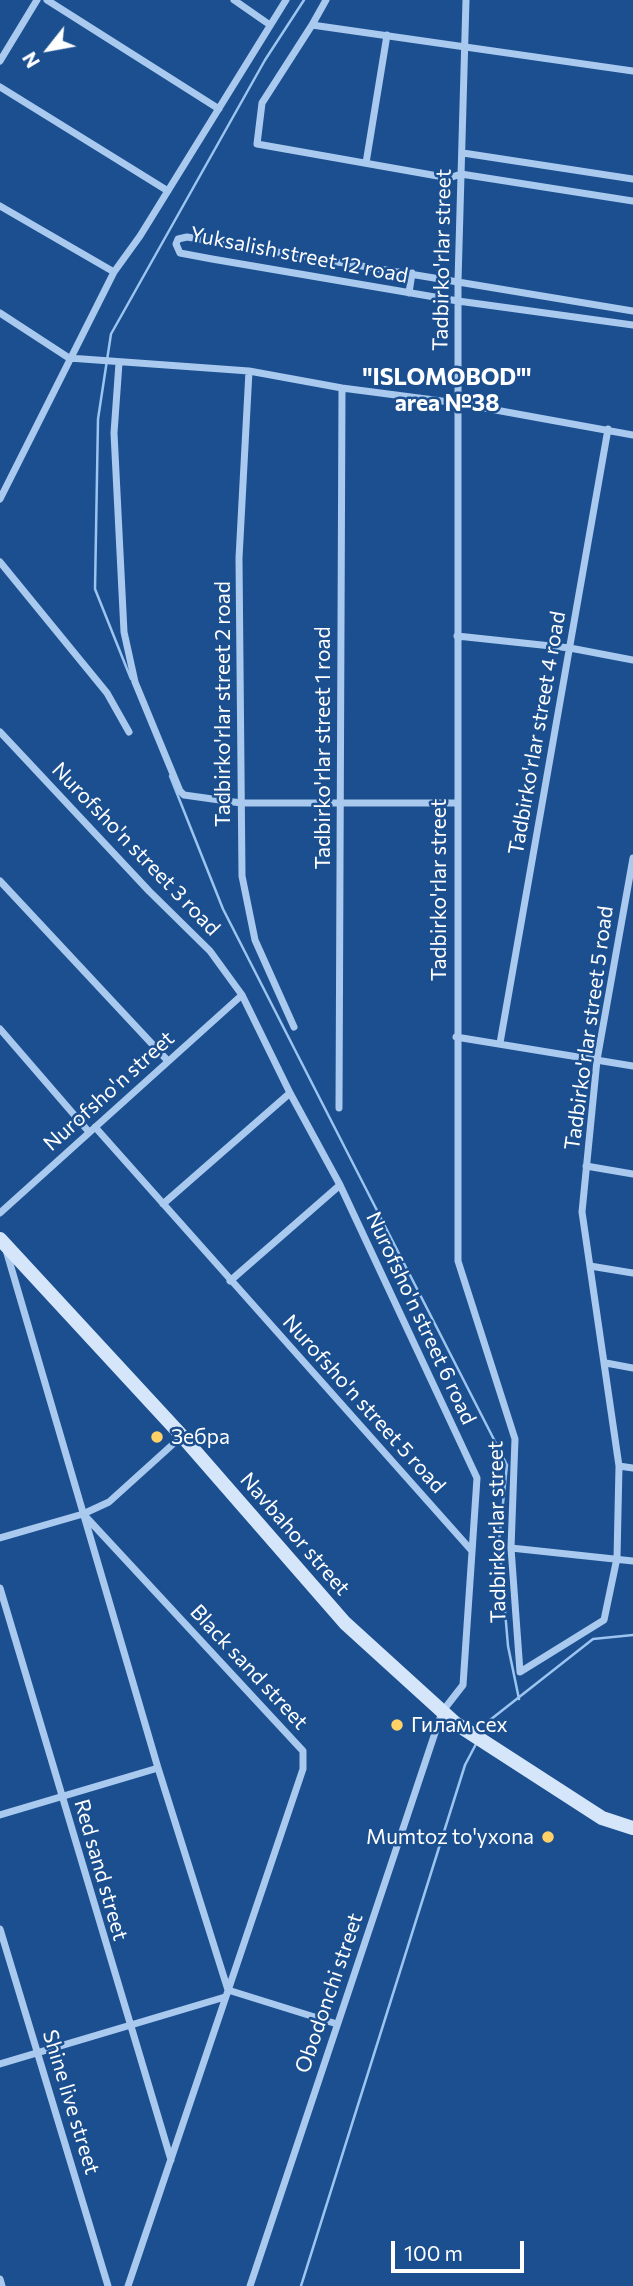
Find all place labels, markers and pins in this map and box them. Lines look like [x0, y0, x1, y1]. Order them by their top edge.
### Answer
place label: Зебра [171, 1424, 230, 1450]
marker: Зебра [149, 1429, 165, 1445]
place label: Гилам сех [411, 1712, 508, 1738]
marker: Гилам сех [389, 1717, 405, 1733]
place label: Mumtoz to'yxona [366, 1824, 534, 1850]
marker: Mumtoz to'yxona [540, 1829, 556, 1845]

